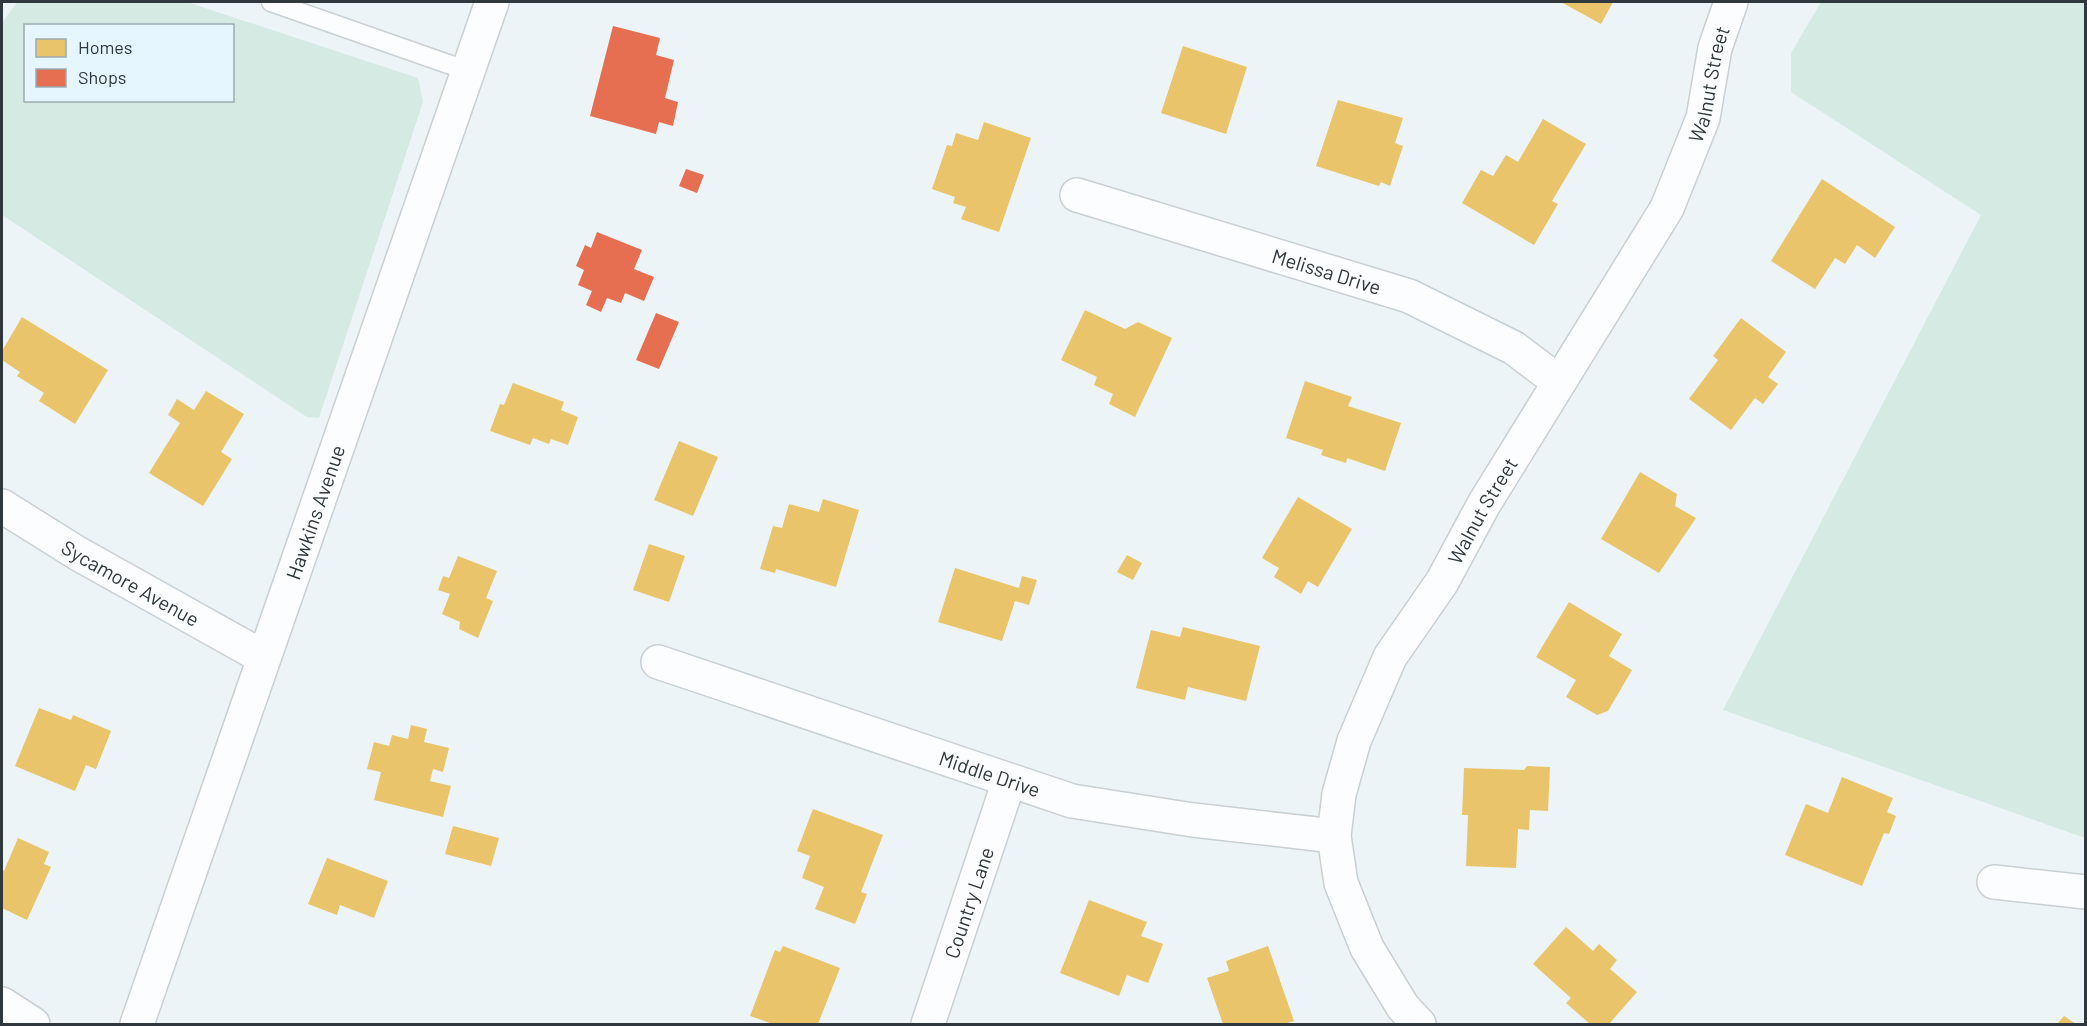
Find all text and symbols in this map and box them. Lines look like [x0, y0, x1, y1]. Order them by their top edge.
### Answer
street label: Walnut Street [1683, 22, 1734, 146]
legend [24, 24, 234, 102]
text: Homes [78, 36, 132, 58]
text: Shops [78, 66, 127, 88]
street label: Melissa Drive [1269, 243, 1384, 299]
street label: Hawkins Avenue [280, 442, 349, 582]
street label: Walnut Street [1442, 453, 1522, 568]
street label: Sycamore Avenue [57, 535, 204, 631]
street label: Middle Drive [936, 745, 1043, 802]
street label: Country Lane [939, 844, 998, 961]

